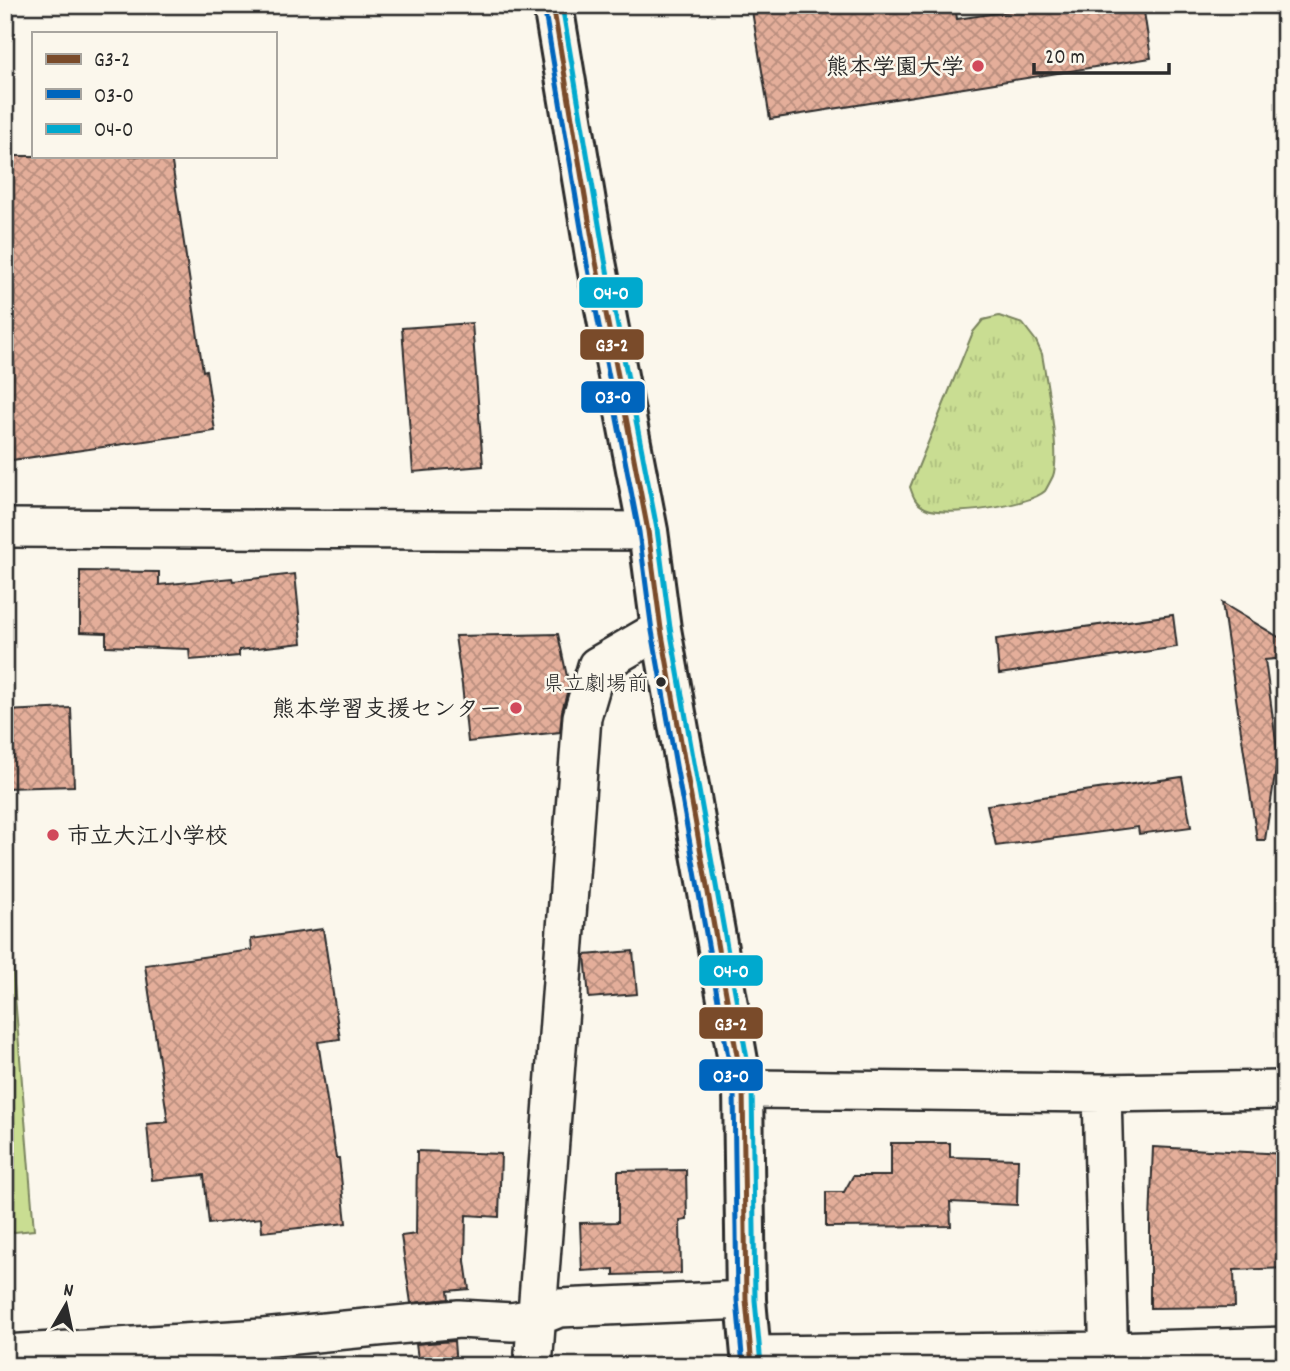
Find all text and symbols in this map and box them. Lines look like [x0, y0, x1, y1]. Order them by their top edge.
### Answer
legend [32, 32, 276, 158]
scale bar [1034, 32, 1169, 76]
text: 20 m [1045, 44, 1085, 74]
text: G3-2 [94, 47, 130, 77]
place label: 熊本学園大学 [826, 53, 964, 86]
marker: 熊本学園大学 [970, 58, 986, 74]
text: O3-0 [94, 83, 134, 113]
text: O4-0 [94, 117, 133, 147]
line badge: O4-0 [578, 276, 644, 309]
text: O4-0 [593, 282, 629, 309]
line badge: G3-2 [579, 328, 645, 361]
text: G3-2 [596, 334, 628, 361]
line badge: O3-0 [580, 380, 646, 414]
text: O3-0 [595, 386, 631, 413]
place label: 県立劇場前 [543, 671, 648, 701]
marker: 県立劇場前 [654, 675, 668, 689]
place label: 熊本学習支援センター [272, 695, 502, 728]
marker: 熊本学習支援センター [508, 700, 524, 716]
place label: 市立大江小学校 [67, 822, 228, 855]
marker: 市立大江小学校 [45, 827, 61, 843]
line badge: O4-0 [698, 954, 764, 987]
text: O4-0 [713, 960, 749, 987]
line badge: G3-2 [698, 1006, 764, 1040]
text: G3-2 [715, 1013, 747, 1040]
line badge: O3-0 [698, 1058, 764, 1092]
text: O3-0 [713, 1065, 749, 1092]
north arrow [32, 1270, 102, 1340]
text: N [61, 1278, 75, 1306]

